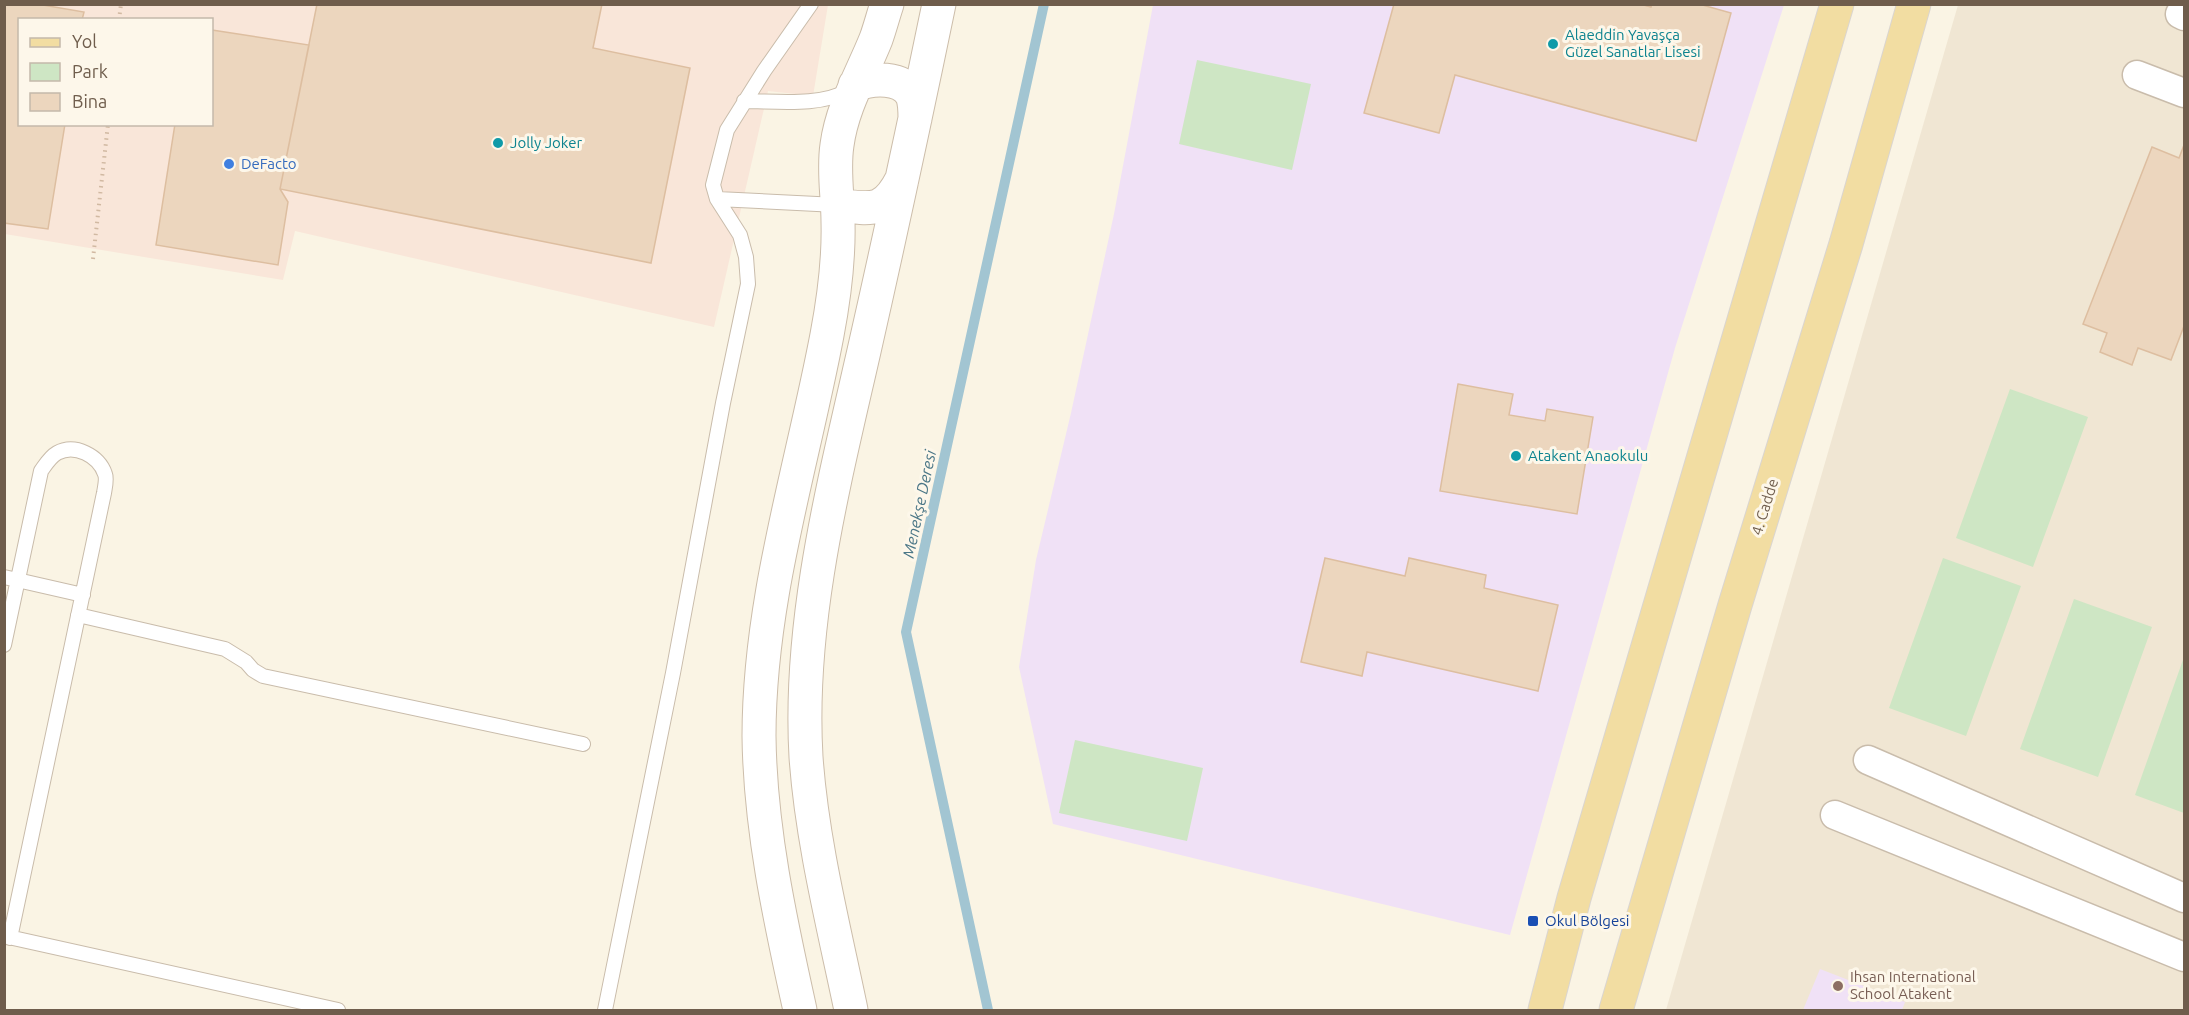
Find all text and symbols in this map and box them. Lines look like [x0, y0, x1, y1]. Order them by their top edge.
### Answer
legend [18, 18, 213, 126]
place label: Alaeddin Yavaşça Güzel Sanatlar Lisesi [1565, 26, 1701, 60]
text: Yol [72, 31, 97, 51]
marker: Alaeddin Yavaşça Güzel Sanatlar Lisesi [1546, 37, 1560, 51]
text: Park [72, 61, 108, 81]
text: Bina [72, 91, 107, 111]
place label: Jolly Joker [510, 134, 582, 151]
marker: Jolly Joker [491, 136, 505, 150]
place label: DeFacto [241, 155, 297, 172]
marker: DeFacto [222, 157, 236, 171]
place label: Atakent Anaokulu [1528, 447, 1648, 464]
water label: Menekşe Deresi [899, 448, 939, 560]
marker: Atakent Anaokulu [1509, 449, 1523, 463]
street label: 4. Cadde [1748, 476, 1781, 537]
place label: Okul Bölgesi [1545, 912, 1629, 929]
marker: Okul Bölgesi [1526, 914, 1540, 928]
place label: Ihsan International School Atakent [1850, 968, 1976, 1002]
marker: Ihsan International School Atakent [1831, 979, 1845, 993]

